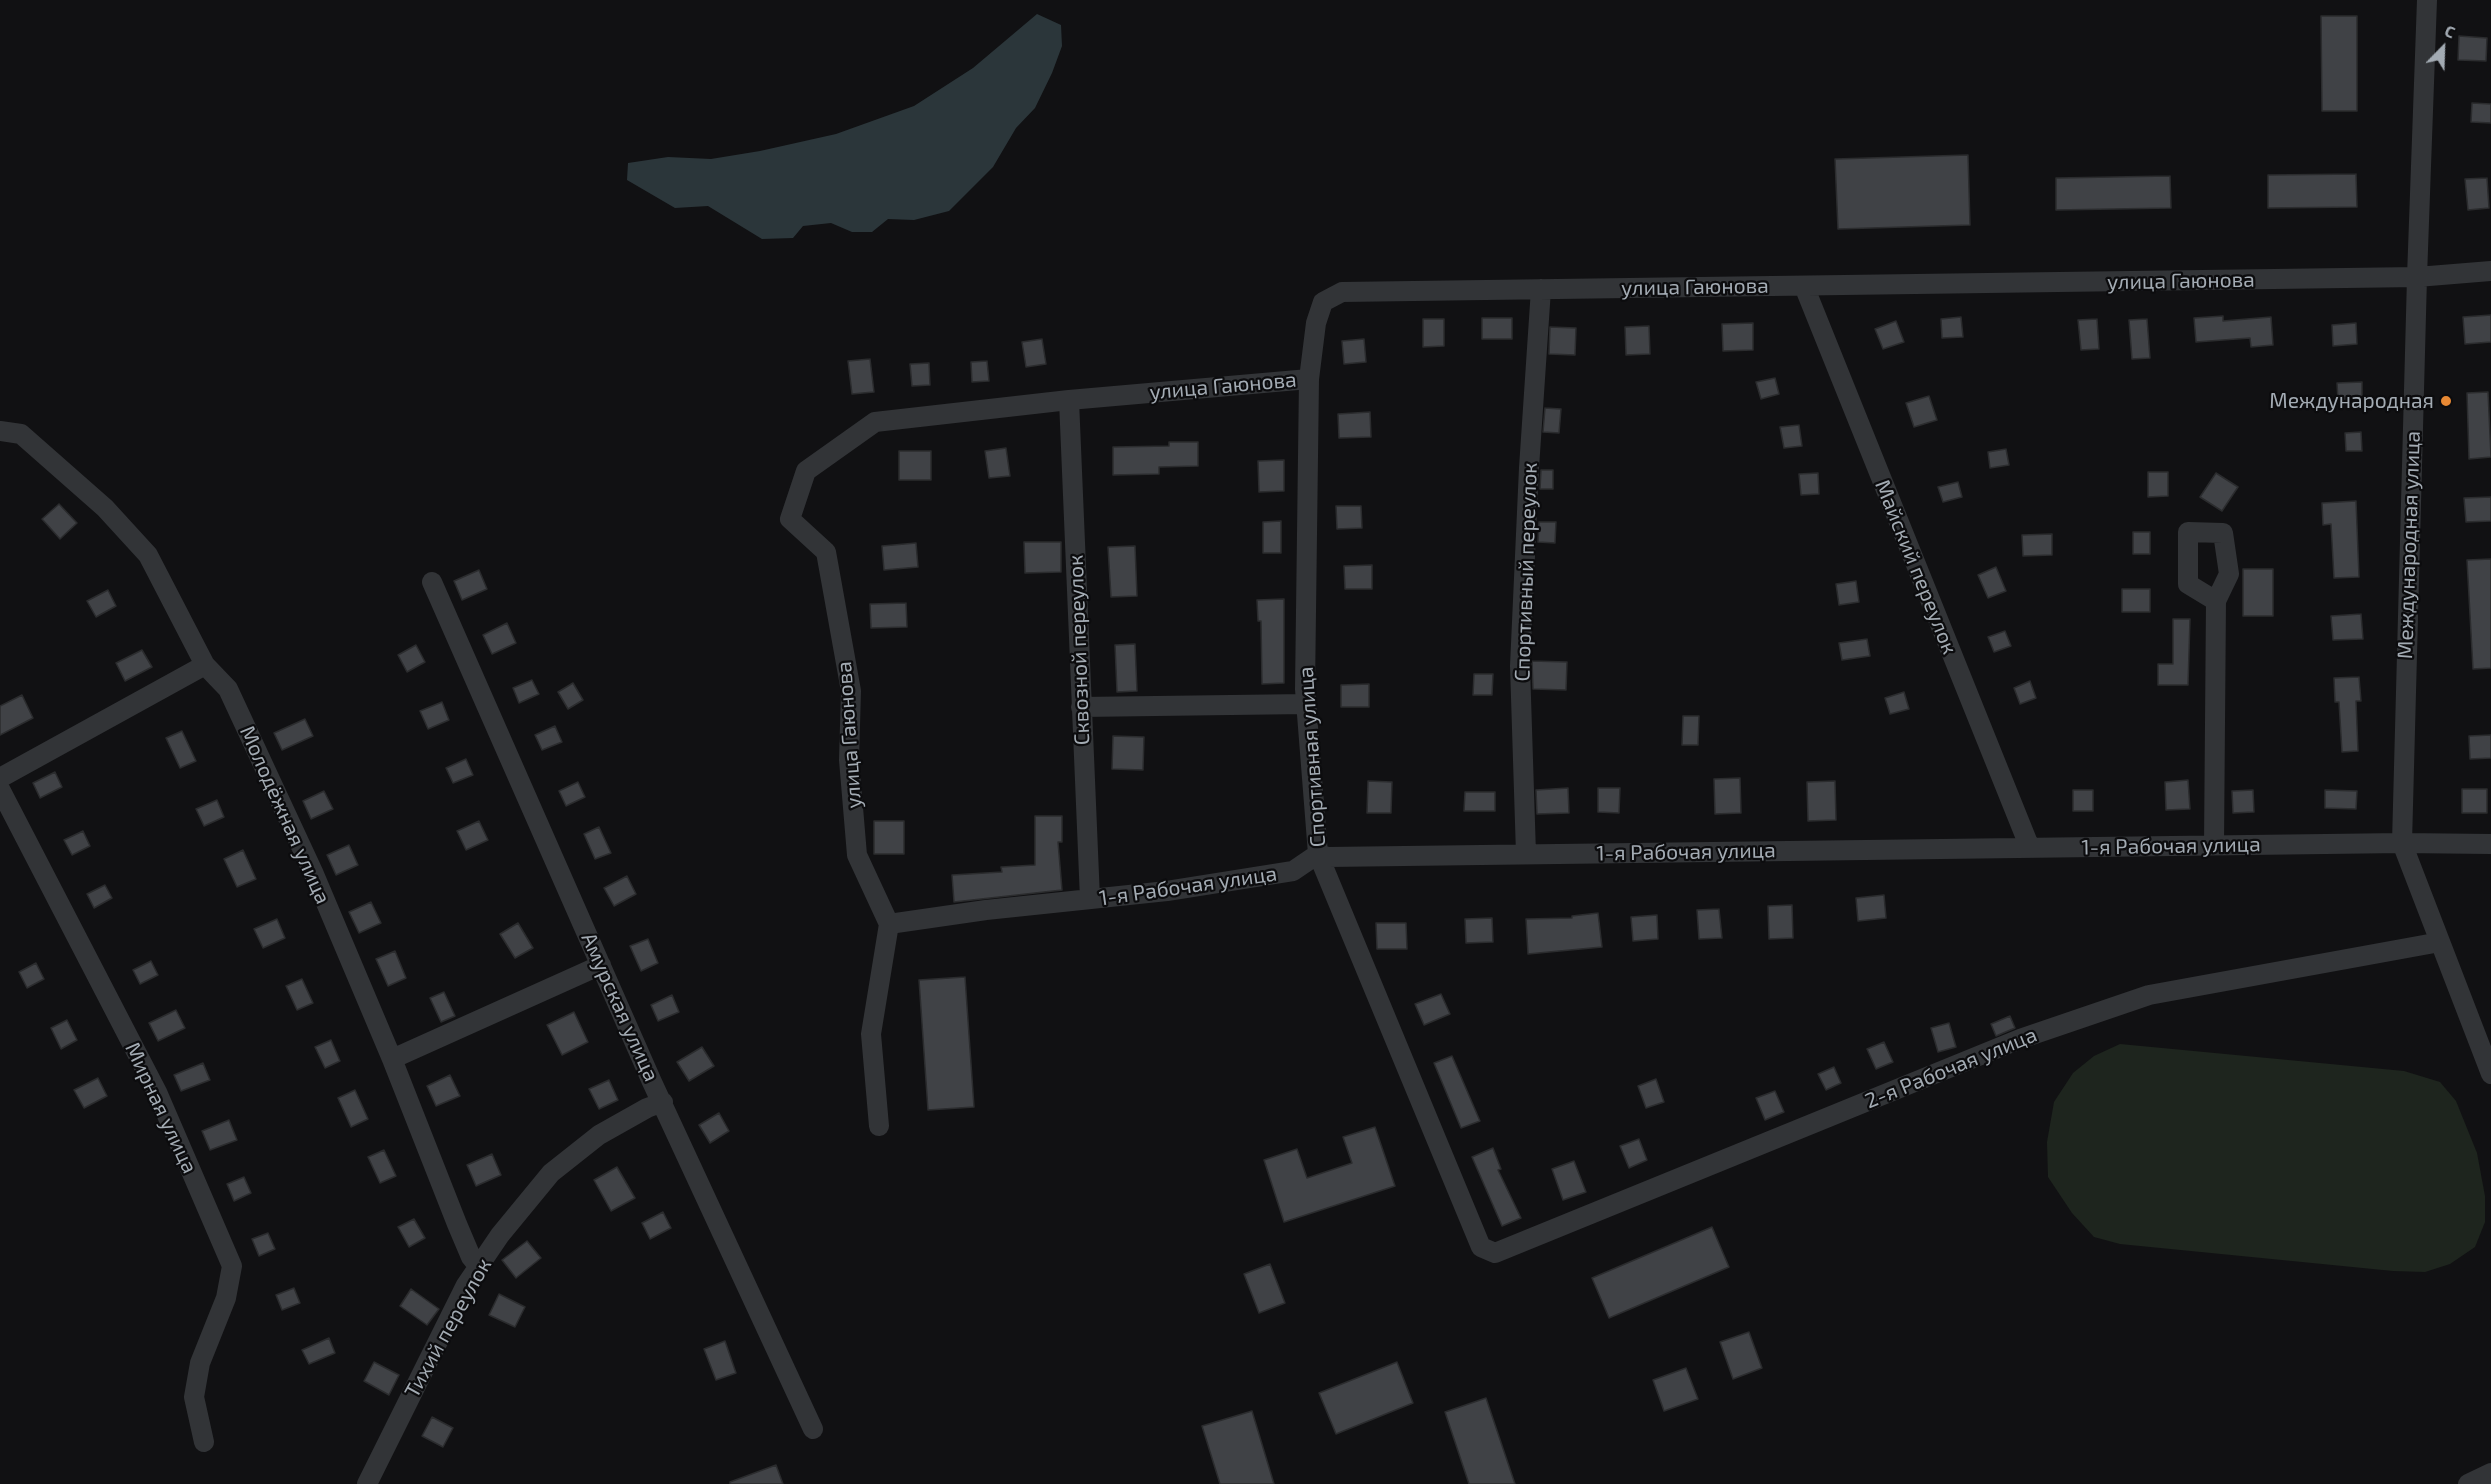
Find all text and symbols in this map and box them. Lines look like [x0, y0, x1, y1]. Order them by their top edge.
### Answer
north arrow [2413, 18, 2473, 78]
text: С [2442, 20, 2458, 42]
street label: улица Гаюнова [2107, 267, 2255, 295]
street label: улица Гаюнова [1621, 273, 1769, 301]
street label: улица Гаюнова [1148, 367, 1298, 405]
place label: Международная [2269, 388, 2434, 414]
marker: Международная [2439, 394, 2453, 408]
street label: Международная улица [2392, 431, 2426, 659]
street label: Спортивный переулок [1510, 462, 1542, 682]
street label: Майский переулок [1870, 476, 1962, 658]
street label: Сквозной переулок [1063, 554, 1095, 746]
street label: улица Гаюнова [831, 661, 867, 809]
street label: Спортивная улица [1293, 666, 1331, 848]
street label: Молодёжная улица [234, 722, 336, 908]
street label: 1-я Рабочая улица [2081, 832, 2261, 860]
street label: 1-я Рабочая улица [1596, 838, 1776, 866]
street label: 1-я Рабочая улица [1097, 861, 1279, 911]
street label: Амурская улица [576, 929, 664, 1085]
street label: 2-я Рабочая улица [1862, 1022, 2040, 1114]
street label: Мирная улица [120, 1039, 202, 1177]
street label: Тихий переулок [399, 1254, 497, 1402]

